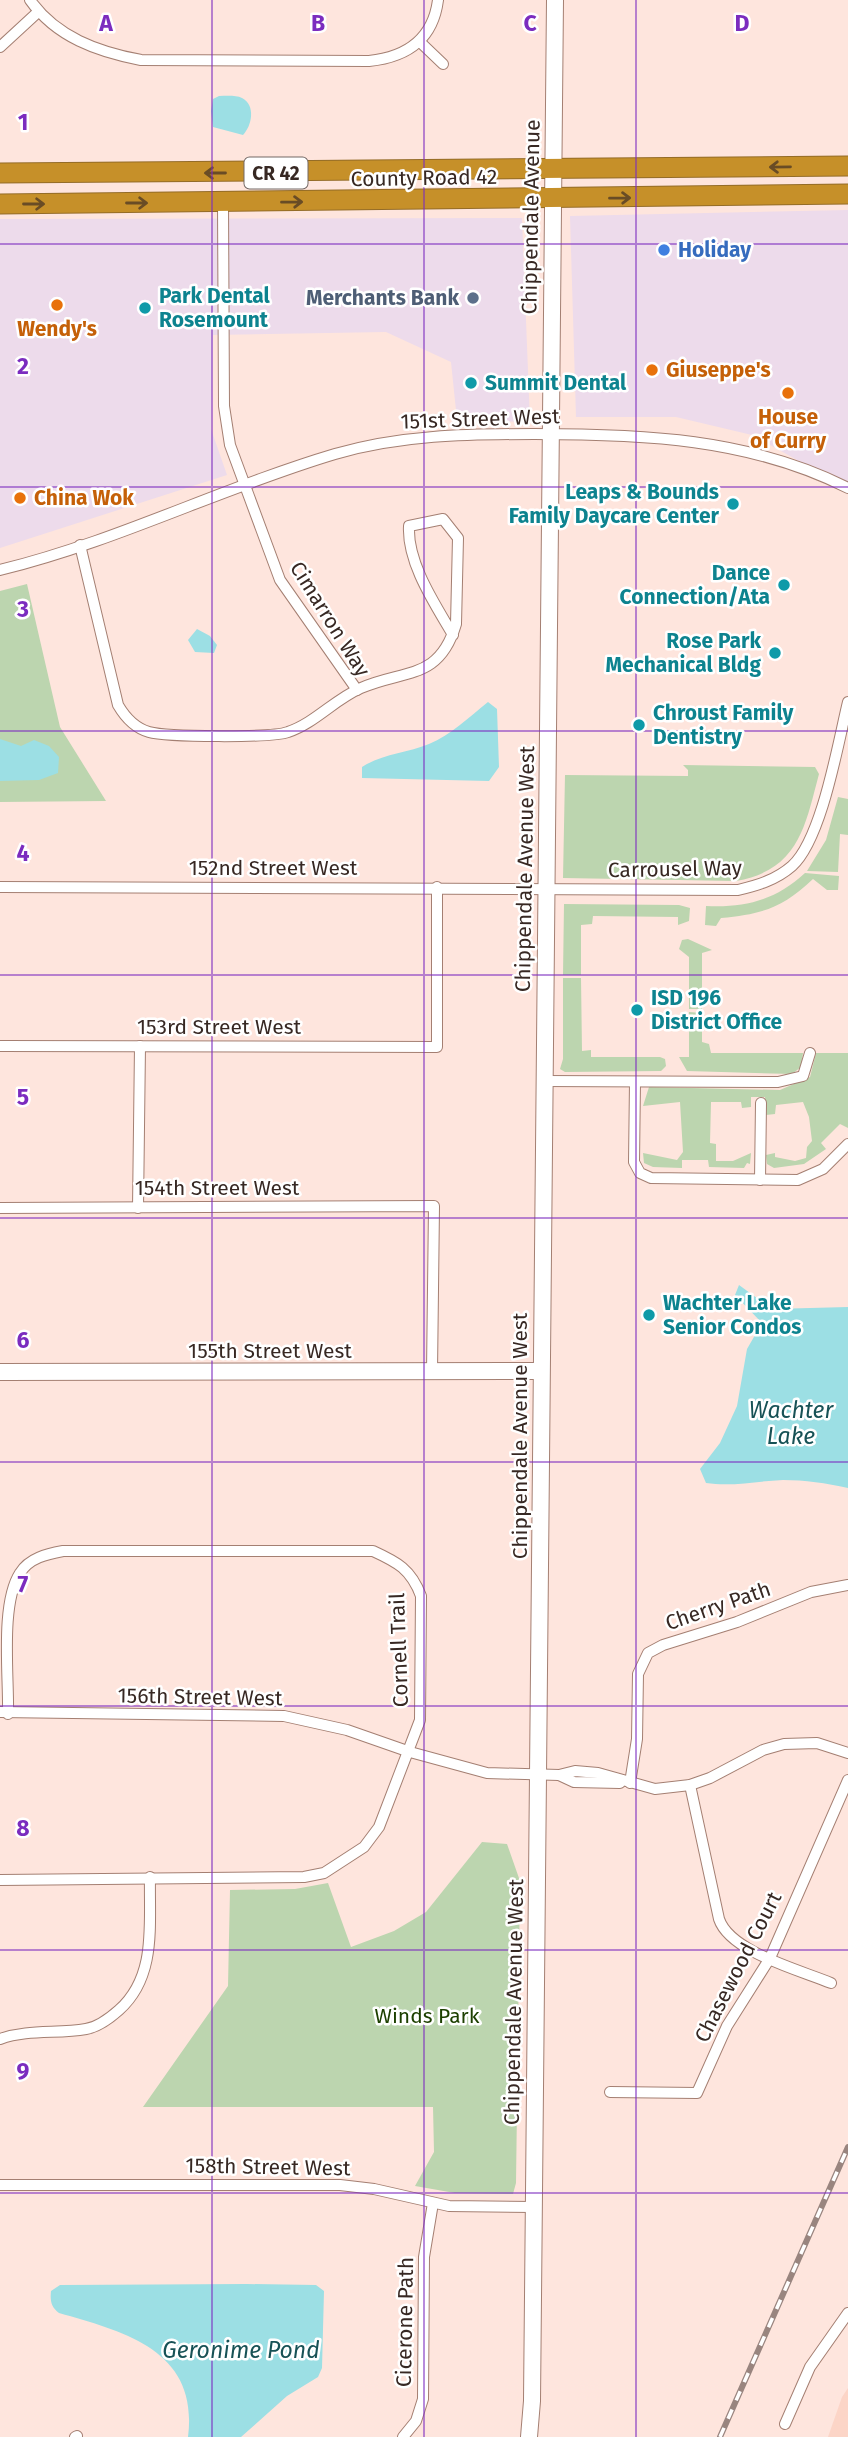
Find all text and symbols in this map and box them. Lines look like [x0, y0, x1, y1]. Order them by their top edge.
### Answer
text: A [98, 9, 113, 37]
text: B [311, 9, 325, 37]
text: C [523, 9, 537, 37]
text: D [735, 9, 750, 37]
text: 1 [18, 108, 28, 136]
street label: Chippendale Avenue [516, 119, 546, 315]
road number: CR 42 [244, 158, 308, 188]
one-way arrow [769, 160, 792, 174]
street label: County Road 42 [350, 164, 498, 192]
one-way arrow [203, 166, 226, 180]
one-way arrow [609, 191, 632, 205]
one-way arrow [280, 195, 303, 209]
one-way arrow [23, 197, 46, 211]
one-way arrow [125, 197, 148, 210]
place label: Holiday [678, 237, 751, 263]
marker: Holiday [656, 242, 672, 258]
place label: Park Dental Rosemount [159, 283, 271, 333]
place label: Merchants Bank [306, 285, 459, 311]
marker: Merchants Bank [465, 290, 481, 306]
marker: Wendy's [49, 297, 65, 313]
marker: Park Dental Rosemount [137, 300, 153, 316]
place label: Wendy's [17, 316, 97, 342]
text: 2 [17, 352, 29, 380]
place label: Giuseppe's [666, 357, 771, 383]
marker: Giuseppe's [644, 362, 660, 378]
place label: Summit Dental [485, 370, 627, 396]
marker: Summit Dental [463, 375, 479, 391]
marker: House of Curry [780, 385, 796, 401]
street label: 151st Street West [400, 403, 560, 435]
place label: House of Curry [750, 404, 826, 454]
place label: Leaps & Bounds Family Daycare Center [509, 479, 720, 529]
place label: China Wok [34, 485, 134, 511]
marker: China Wok [12, 490, 28, 506]
marker: Leaps & Bounds Family Daycare Center [725, 496, 741, 512]
street label: Cimarron Way [284, 557, 376, 682]
place label: Dance Connection/Ata [620, 560, 770, 610]
marker: Dance Connection/Ata [776, 577, 792, 593]
text: 3 [16, 595, 29, 623]
place label: Rose Park Mechanical Bldg [606, 628, 761, 678]
marker: Rose Park Mechanical Bldg [767, 645, 783, 661]
place label: Chroust Family Dentistry [653, 700, 793, 750]
marker: Chroust Family Dentistry [631, 717, 647, 733]
street label: Chippendale Avenue West [510, 745, 540, 992]
text: 4 [17, 839, 30, 867]
street label: 152nd Street West [189, 855, 358, 881]
street label: Carrousel Way [608, 855, 743, 883]
place label: ISD 196 District Office [651, 985, 783, 1035]
marker: ISD 196 District Office [629, 1002, 645, 1018]
street label: 153rd Street West [137, 1014, 301, 1040]
text: 5 [17, 1083, 29, 1111]
street label: 154th Street West [135, 1175, 300, 1201]
place label: Wachter Lake Senior Condos [663, 1290, 801, 1340]
marker: Wachter Lake Senior Condos [641, 1307, 657, 1323]
street label: Chippendale Avenue West [507, 1312, 533, 1559]
text: 6 [17, 1326, 30, 1354]
street label: 155th Street West [188, 1338, 352, 1364]
water label: Wachter Lake [749, 1396, 834, 1450]
text: 7 [18, 1570, 29, 1598]
street label: Cherry Path [662, 1576, 774, 1636]
street label: Cornell Trail [384, 1592, 414, 1708]
street label: 156th Street West [117, 1683, 283, 1711]
text: 8 [16, 1814, 30, 1842]
street label: Chippendale Avenue West [499, 1878, 529, 2125]
street label: Chasewood Court [689, 1887, 787, 2047]
park label: Winds Park [375, 2003, 480, 2029]
text: 9 [17, 2057, 30, 2085]
street label: 158th Street West [185, 2153, 351, 2181]
street label: Cicerone Path [391, 2257, 419, 2387]
water label: Geronime Pond [162, 2336, 320, 2364]

